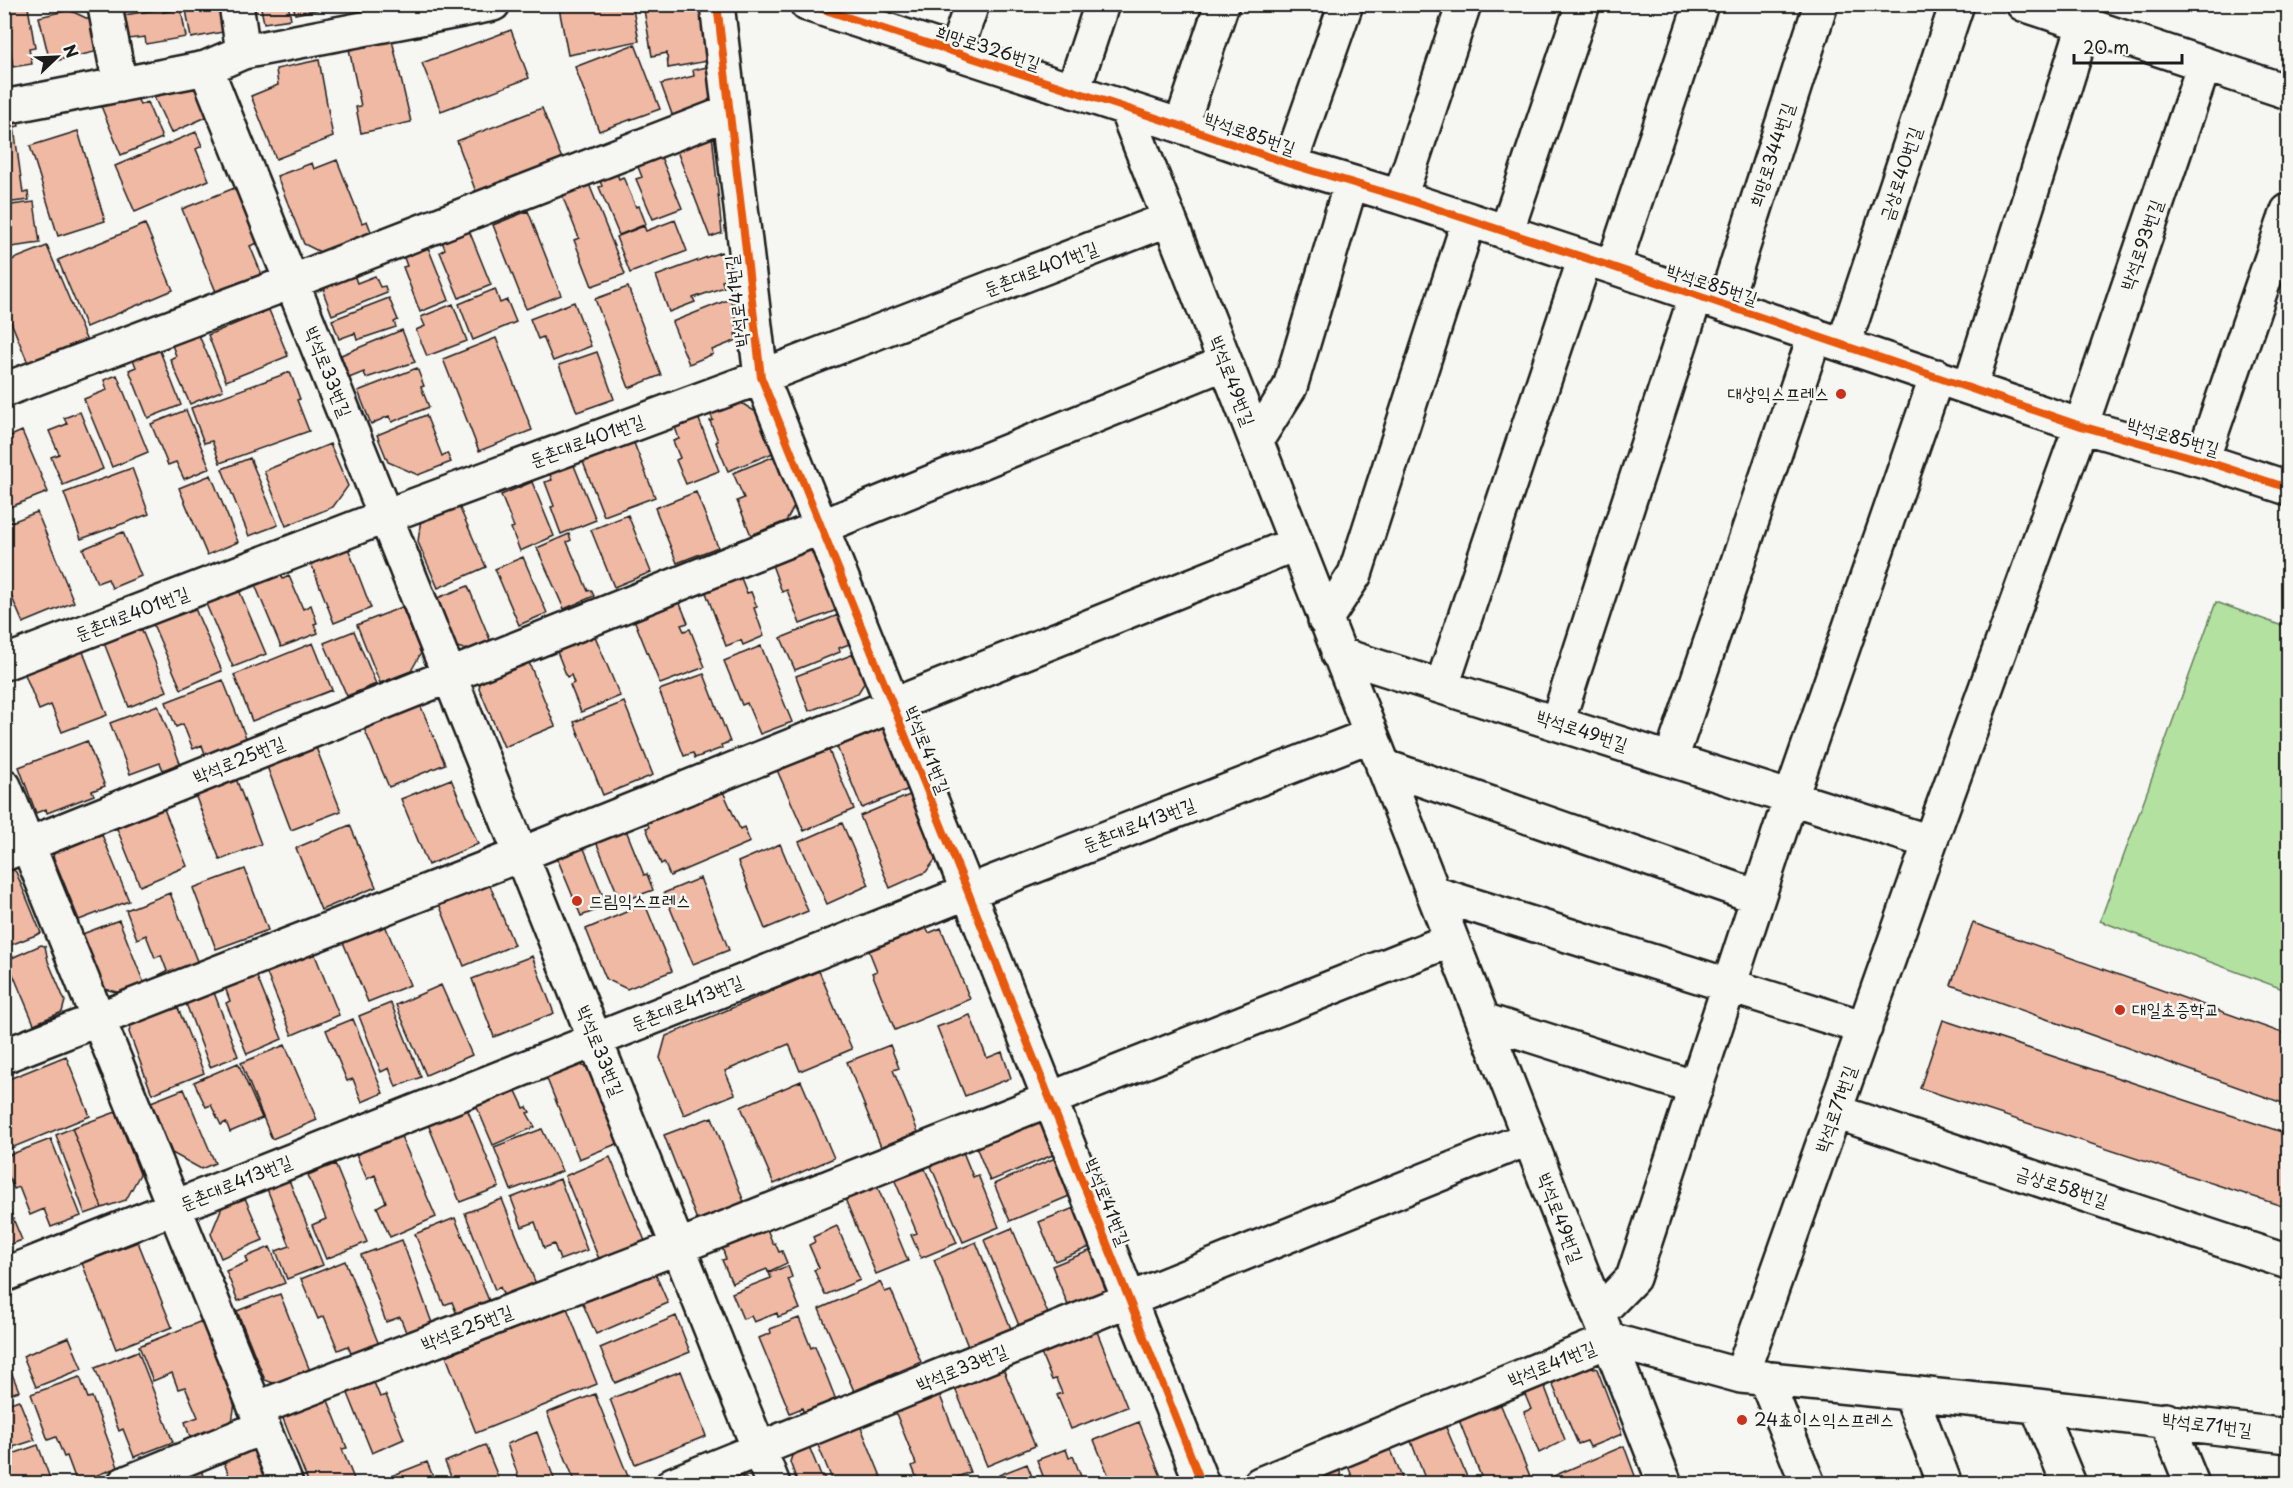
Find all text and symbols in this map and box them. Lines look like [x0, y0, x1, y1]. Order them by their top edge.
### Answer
street label: 희망로326번길 [933, 17, 1045, 76]
north arrow [27, 27, 87, 87]
scale bar [2074, 27, 2182, 65]
text: 20 m [2083, 33, 2129, 60]
text: N [58, 40, 85, 61]
street label: 희망로344번길 [1741, 98, 1800, 210]
street label: 박석로85번길 [1201, 104, 1300, 161]
street label: 금상로40번길 [1872, 123, 1928, 224]
street label: 박석로93번길 [2112, 195, 2169, 293]
street label: 둔촌대로401번길 [980, 233, 1102, 302]
street label: 박석로41번길 [716, 253, 755, 349]
street label: 박석로85번길 [1663, 256, 1762, 311]
street label: 박석로33번길 [299, 322, 360, 421]
street label: 박석로49번길 [1204, 331, 1263, 430]
place label: 대상익스프레스 [1728, 379, 1829, 406]
marker: 대상익스프레스 [1834, 387, 1848, 401]
street label: 둔촌대로401번길 [525, 406, 648, 473]
street label: 박석로85번길 [2124, 410, 2223, 462]
street label: 둔촌대로401번길 [71, 578, 193, 647]
street label: 박석로41번길 [899, 702, 958, 798]
street label: 박석로49번길 [1533, 702, 1632, 757]
street label: 박석로25번길 [189, 728, 289, 789]
street label: 둔촌대로413번길 [1078, 790, 1199, 857]
place label: 드림익스프레스 [589, 886, 690, 913]
marker: 드림익스프레스 [570, 894, 584, 908]
street label: 둔촌대로413번길 [626, 967, 747, 1036]
place label: 대일초증학교 [2132, 995, 2219, 1022]
street label: 박석로33번길 [571, 1001, 632, 1100]
marker: 대일초증학교 [2113, 1003, 2127, 1017]
street label: 박석로71번길 [1807, 1061, 1862, 1156]
street label: 둔촌대로413번길 [175, 1147, 296, 1216]
street label: 박석로41번길 [1079, 1154, 1138, 1250]
street label: 금상로58번길 [2013, 1158, 2112, 1213]
street label: 박석로49번길 [1532, 1168, 1591, 1267]
street label: 박석로25번길 [417, 1297, 517, 1356]
street label: 박석로41번길 [1504, 1333, 1600, 1392]
street label: 박석로33번길 [912, 1336, 1011, 1397]
place label: 24쵸이스익스프레스 [1754, 1405, 1894, 1432]
street label: 박석로71번길 [2161, 1405, 2254, 1442]
marker: 24쵸이스익스프레스 [1735, 1413, 1749, 1427]

